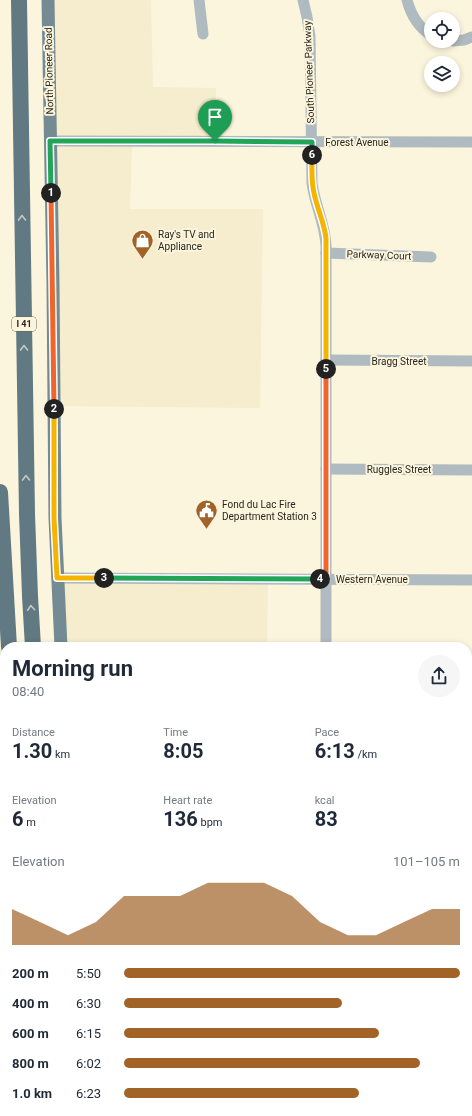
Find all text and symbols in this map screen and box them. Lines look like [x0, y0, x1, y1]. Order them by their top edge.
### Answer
map controls [424, 12, 460, 92]
button: locate [424, 12, 460, 48]
street label: South Pioneer Parkway [302, 20, 316, 123]
street label: North Pioneer Road [43, 27, 55, 115]
button: layers [424, 56, 460, 92]
pin [198, 100, 232, 141]
icon: arrive [204, 106, 226, 128]
street label: Forest Avenue [325, 137, 389, 148]
pin: 6 [302, 145, 322, 165]
text: 6 [309, 148, 315, 161]
pin: 1 [41, 183, 61, 203]
text: 1 [48, 186, 54, 199]
one-way arrow [18, 215, 26, 221]
shop icon: Ray's TV and Appliance [129, 227, 155, 260]
place label: Ray's TV and Appliance [158, 229, 215, 252]
street label: Parkway Court [346, 248, 412, 262]
road number: I 41 [12, 317, 36, 331]
one-way arrow [20, 345, 28, 351]
street label: Bragg Street [372, 356, 426, 367]
pin: 5 [316, 359, 336, 379]
text: 5 [323, 362, 329, 375]
pin: 2 [44, 399, 64, 419]
text: 2 [51, 402, 57, 415]
street label: Ruggles Street [367, 464, 431, 475]
one-way arrow [22, 475, 30, 481]
public building icon: Fond du Lac Fire Department Station 3 [194, 497, 220, 530]
place label: Fond du Lac Fire Department Station 3 [222, 499, 317, 522]
pin: 3 [94, 568, 114, 588]
pin: 4 [310, 569, 330, 589]
text: 3 [101, 571, 107, 584]
text: 4 [317, 572, 323, 585]
street label: Western Avenue [336, 574, 408, 585]
one-way arrow [26, 605, 35, 611]
button: share [418, 655, 460, 697]
text: Morning run [12, 656, 133, 681]
text: 08:40 [12, 684, 44, 699]
text: Distance [12, 726, 55, 739]
text: Time [163, 726, 188, 739]
text: Pace [315, 726, 339, 739]
text: 1.30 [12, 739, 52, 763]
text: 8:05 [163, 739, 203, 763]
text: 6:13 [315, 739, 355, 763]
text: km [52, 748, 70, 761]
text: /km [355, 748, 377, 761]
text: Elevation [12, 794, 57, 807]
text: Heart rate [163, 794, 212, 807]
text: kcal [315, 794, 335, 807]
text: 6 [12, 807, 23, 831]
text: 136 [163, 807, 198, 831]
text: 83 [315, 807, 338, 831]
text: m [23, 816, 36, 829]
text: bpm [198, 816, 223, 829]
text: Elevation [12, 854, 65, 869]
text: 101–105 m [393, 854, 460, 869]
text: 200 m [12, 966, 49, 981]
text: 5:50 [76, 966, 101, 981]
text: 400 m [12, 996, 49, 1011]
text: 6:30 [76, 996, 101, 1011]
text: 600 m [12, 1026, 49, 1041]
text: 6:15 [76, 1026, 101, 1041]
text: 800 m [12, 1056, 49, 1071]
text: 6:02 [76, 1056, 101, 1071]
text: 1.0 km [12, 1086, 52, 1101]
text: 6:23 [76, 1086, 101, 1101]

